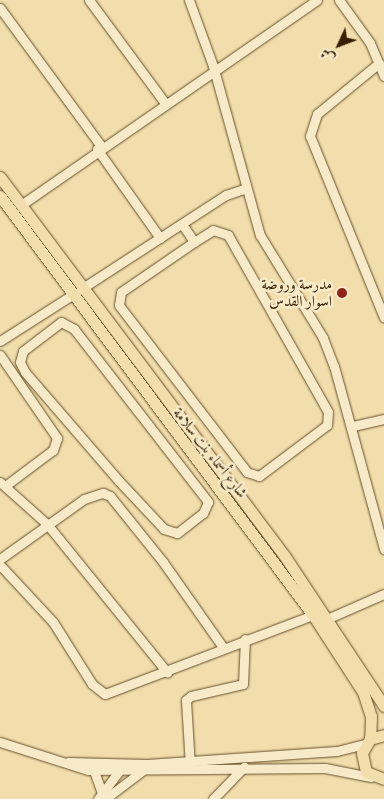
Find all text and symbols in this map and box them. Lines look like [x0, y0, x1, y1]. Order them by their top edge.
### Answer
north arrow [314, 20, 364, 70]
text: ش [317, 44, 339, 66]
place label: مدرسة وروضة اسوار القدس [262, 275, 332, 310]
marker: مدرسة وروضة اسوار القدس [336, 287, 348, 299]
street label: شارع أسماء بنت سلامة [169, 404, 251, 502]

